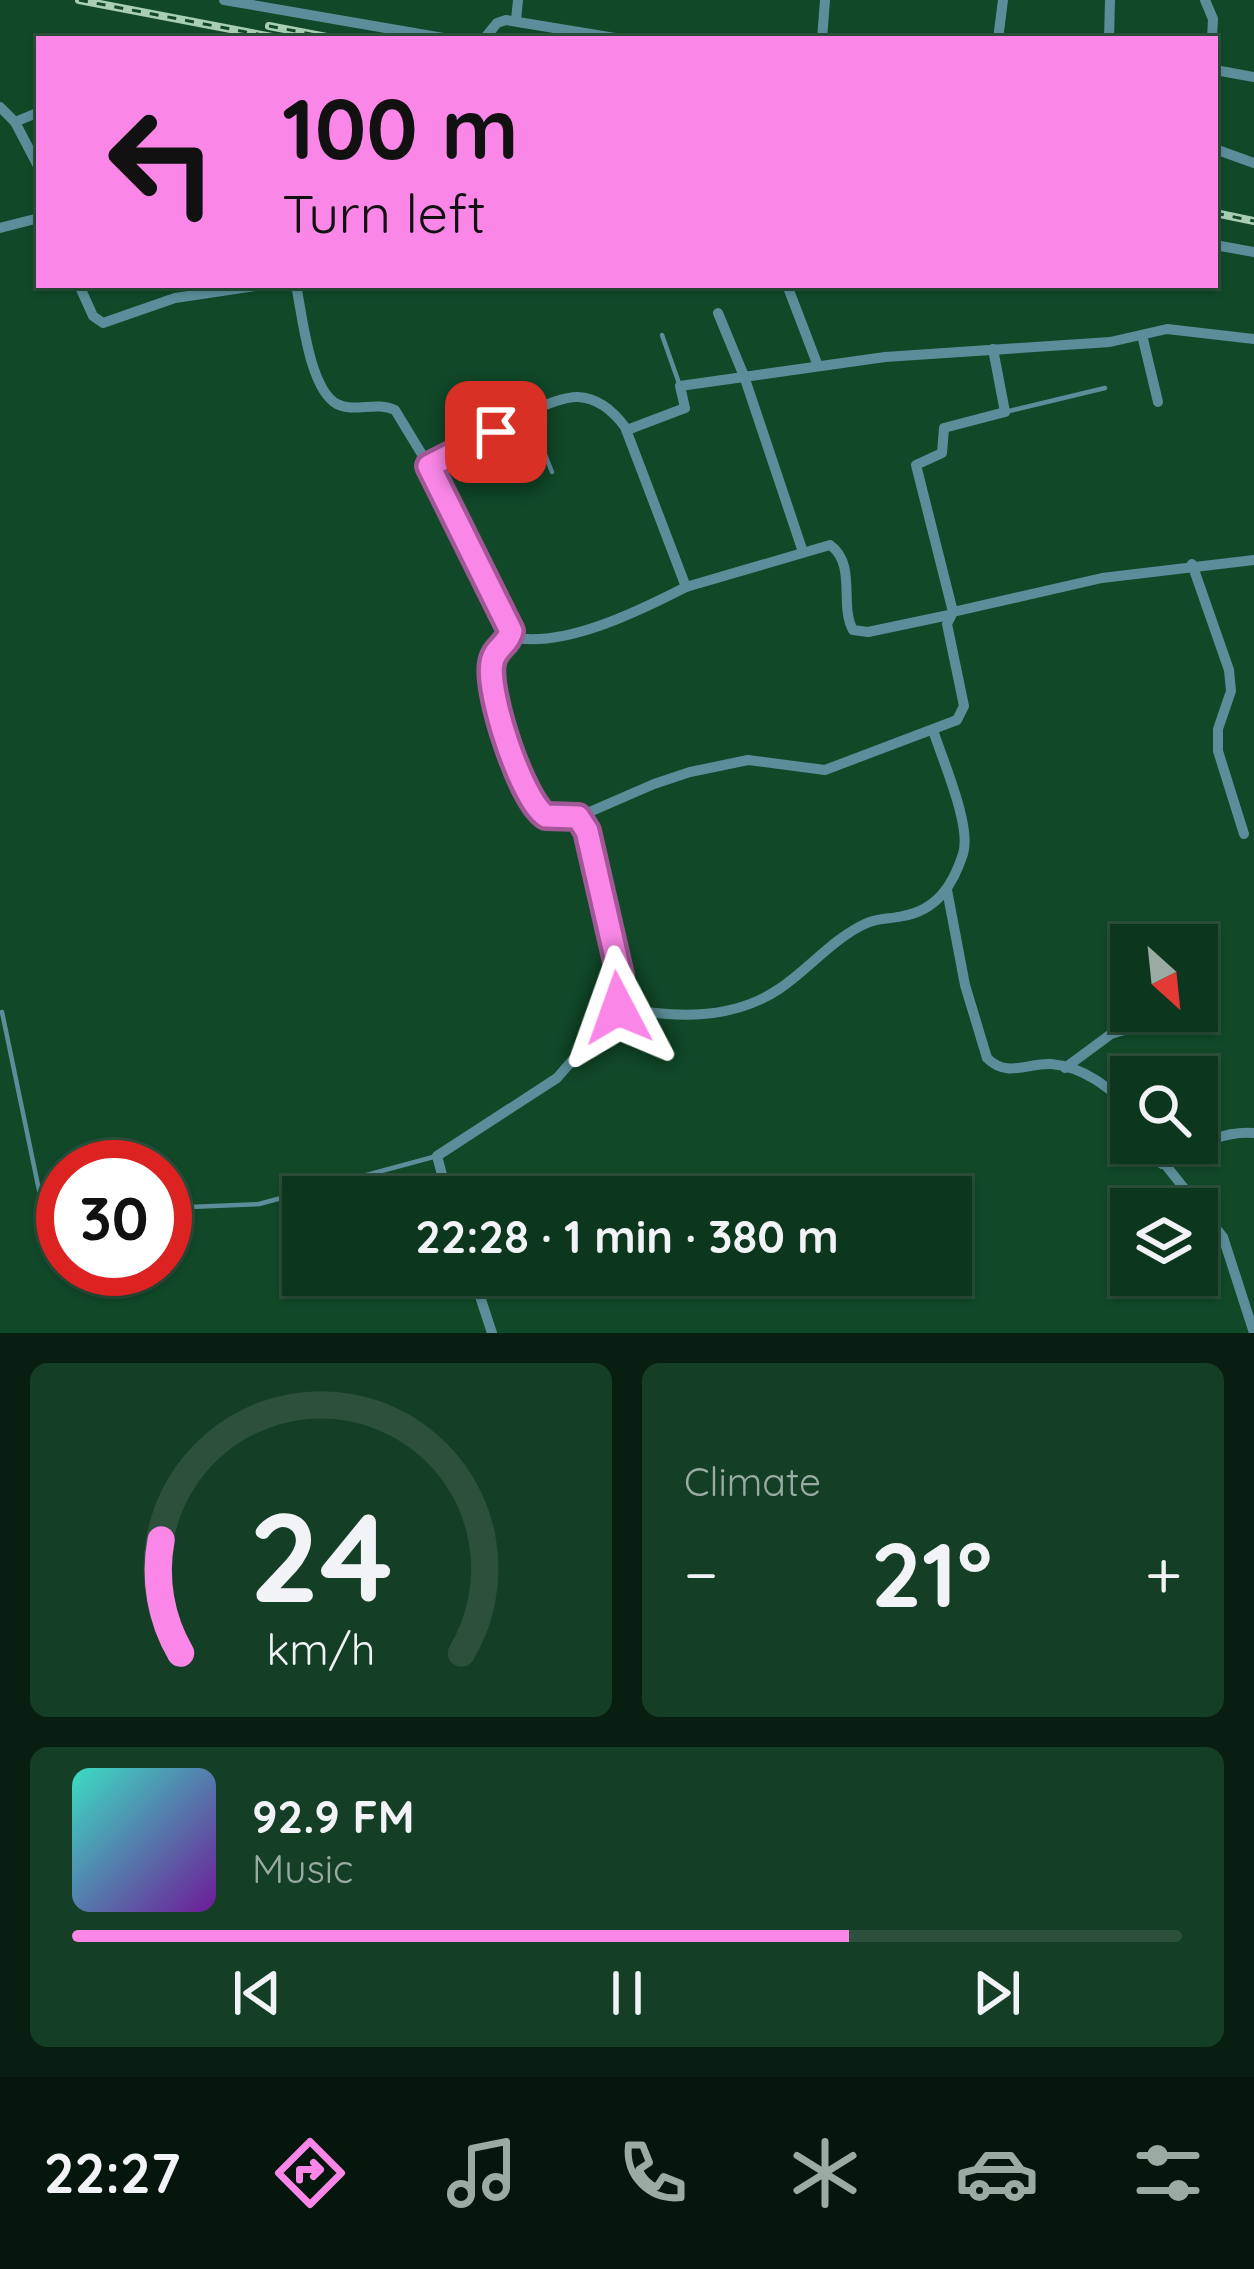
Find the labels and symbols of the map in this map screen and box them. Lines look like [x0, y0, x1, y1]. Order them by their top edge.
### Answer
pin [445, 381, 547, 483]
north arrow [1110, 924, 1218, 1032]
position arrow [555, 945, 681, 1071]
speed limit sign: 30 [36, 1140, 192, 1296]

